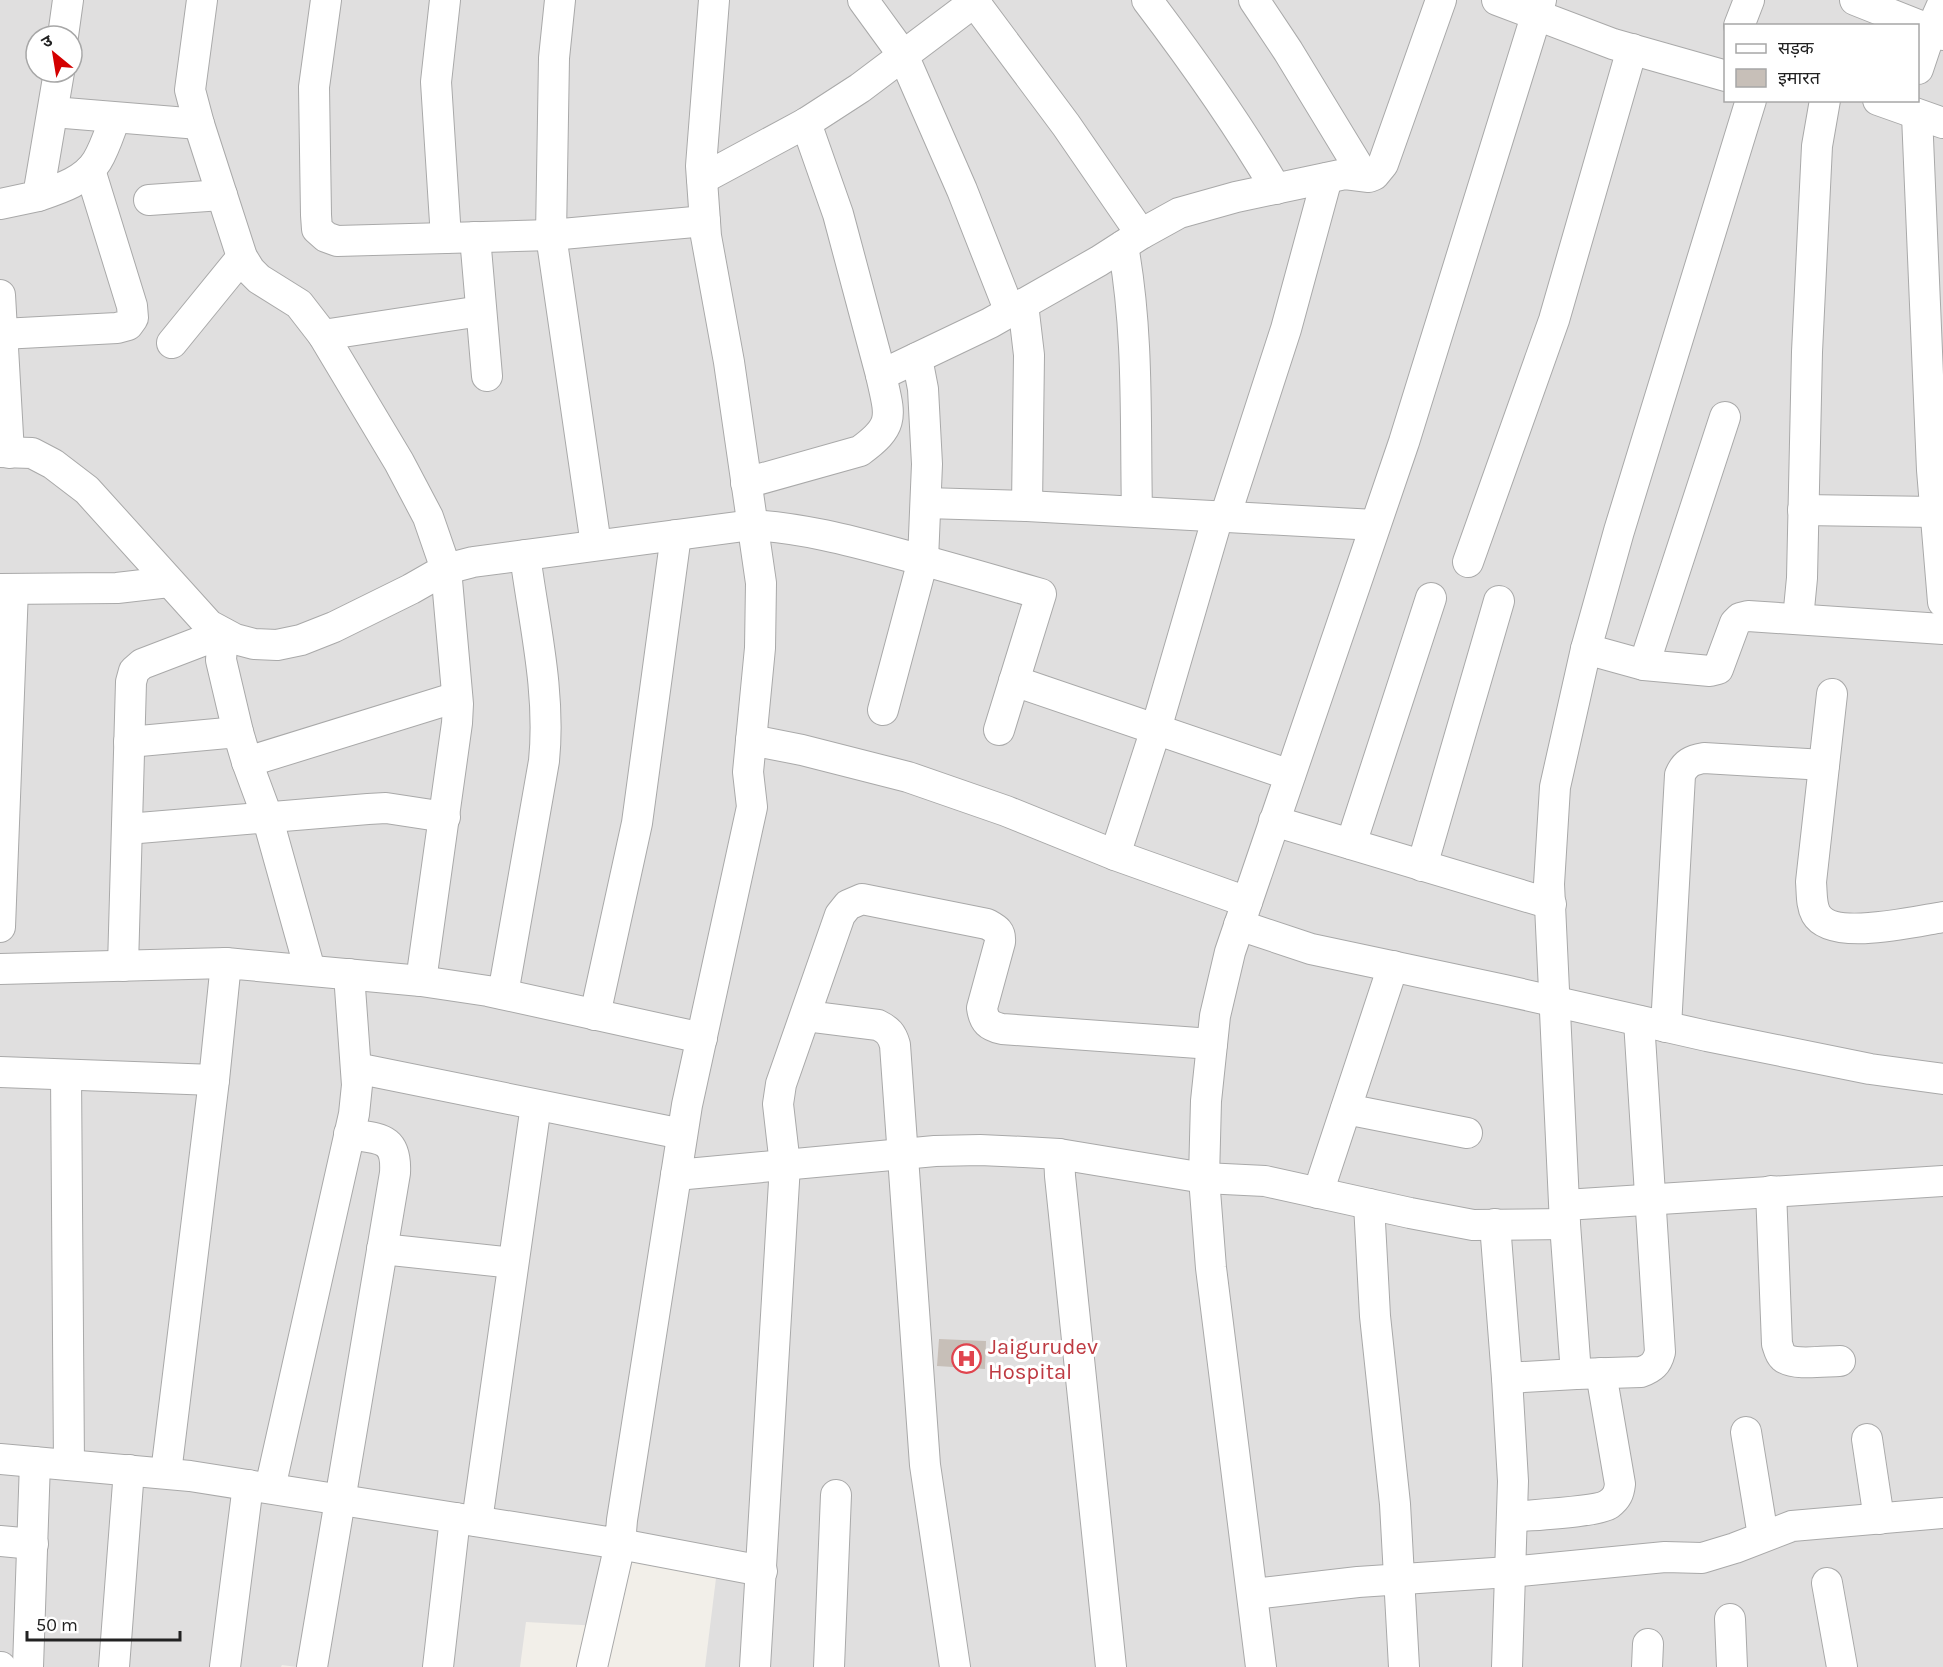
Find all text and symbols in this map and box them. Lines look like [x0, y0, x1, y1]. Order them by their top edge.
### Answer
north arrow [24, 24, 84, 84]
legend [1724, 24, 1919, 102]
text: उ [38, 31, 56, 52]
text: सड़क [1778, 37, 1815, 59]
text: इमारत [1778, 67, 1821, 89]
place label: Jaigurudev Hospital [988, 1334, 1098, 1385]
hospital icon: Jaigurudev Hospital [951, 1343, 983, 1375]
scale bar [27, 1604, 180, 1642]
text: 50 m [36, 1614, 78, 1636]

